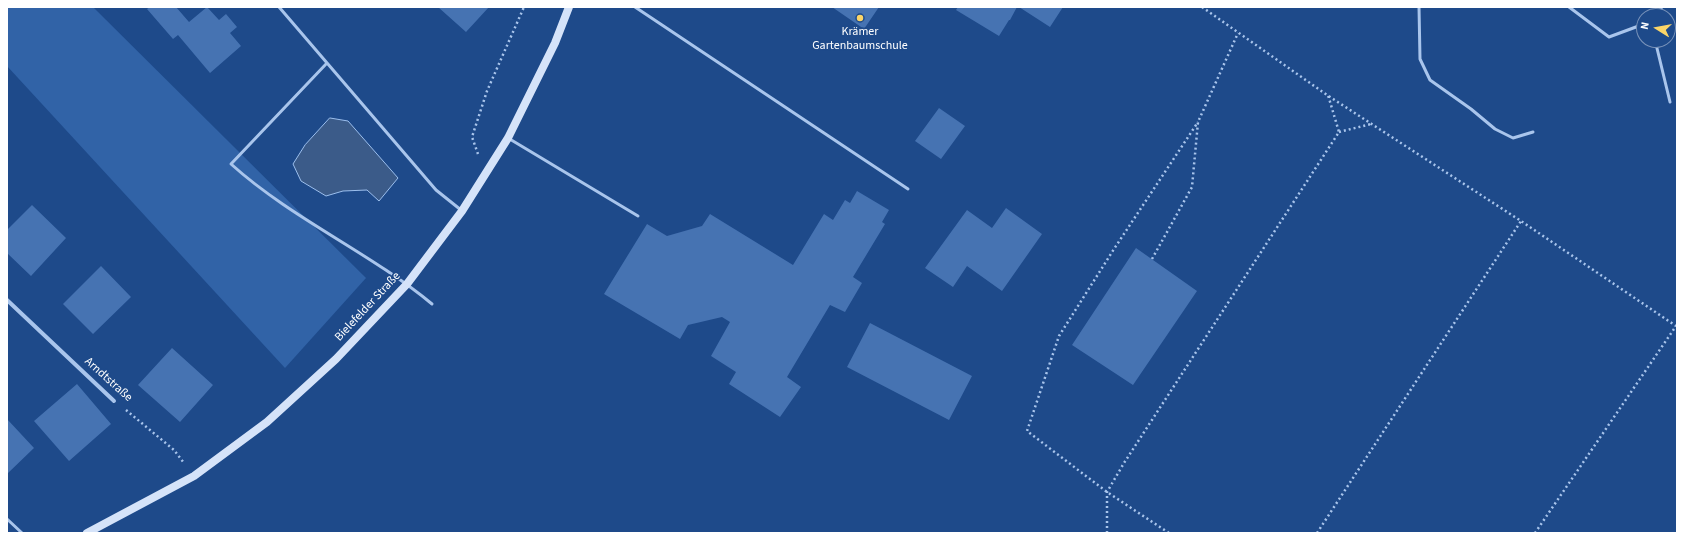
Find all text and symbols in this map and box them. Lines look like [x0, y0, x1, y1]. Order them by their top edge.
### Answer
north arrow [1636, 8, 1676, 48]
marker: Krämer Gartenbaumschule [855, 13, 865, 23]
text: N [1637, 21, 1653, 31]
place label: Krämer Gartenbaumschule [812, 25, 908, 53]
street label: Bielefelder Straße [332, 269, 404, 345]
street label: Arndtstraße [81, 355, 135, 405]

